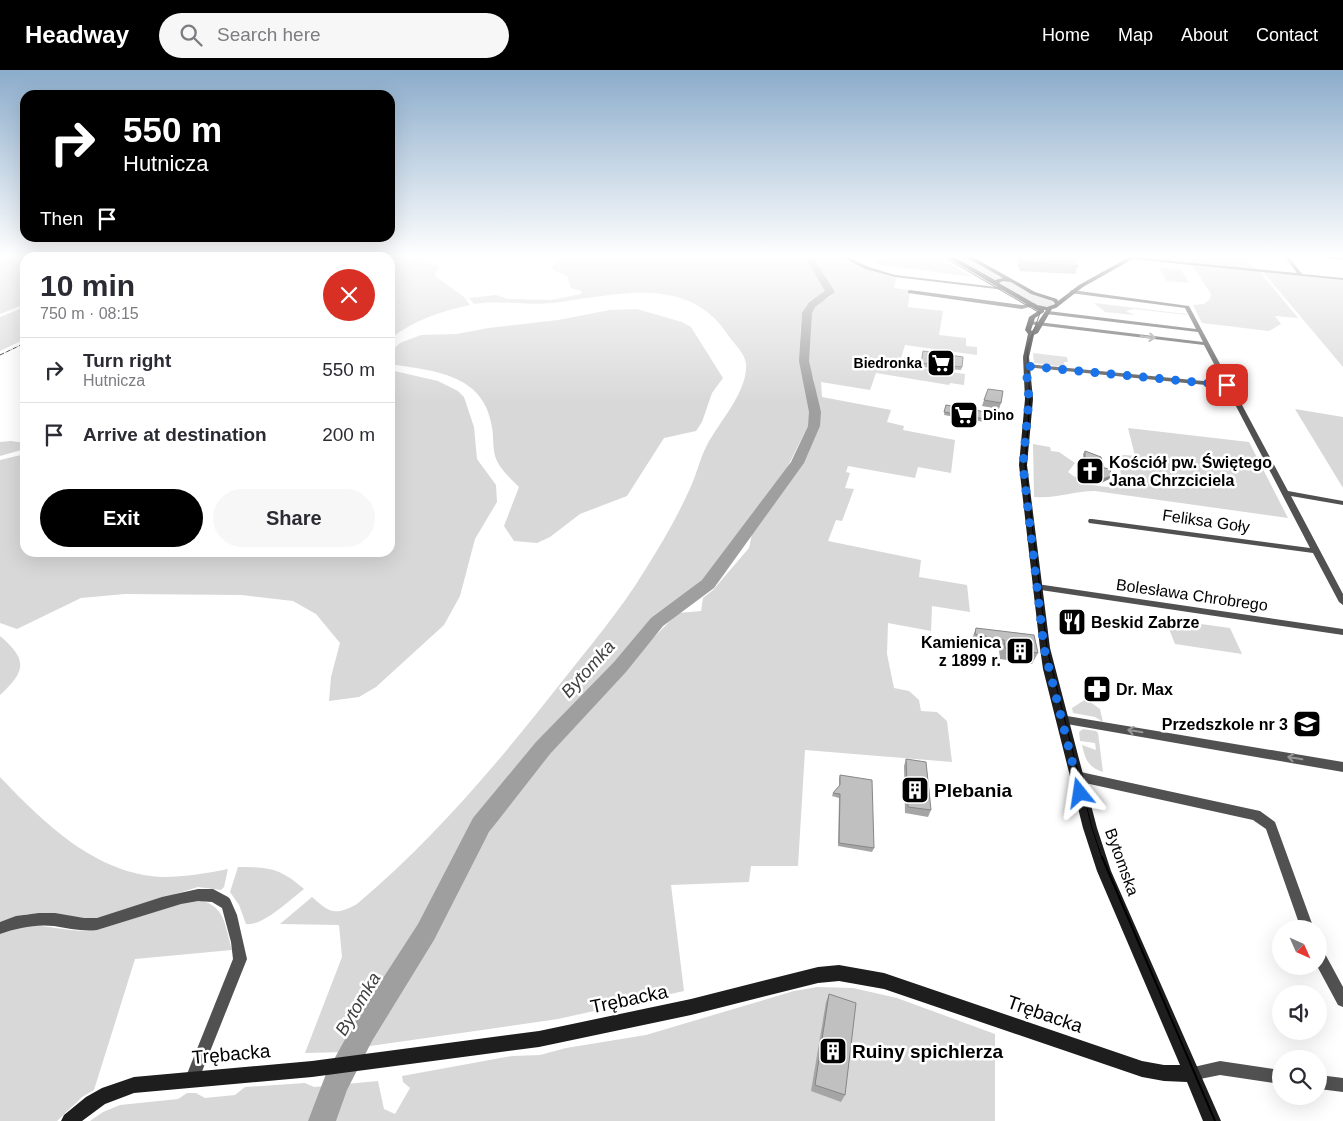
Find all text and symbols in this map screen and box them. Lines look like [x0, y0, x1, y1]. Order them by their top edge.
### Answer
search box [159, 13, 509, 58]
text: Headway [25, 21, 129, 48]
icon: search [177, 21, 205, 49]
text: Search here [217, 24, 321, 45]
text: Home [1042, 25, 1090, 45]
text: Map [1118, 25, 1153, 45]
text: About [1181, 25, 1228, 45]
text: Contact [1256, 25, 1318, 45]
icon: right [40, 110, 105, 175]
text: 550 m [123, 110, 222, 149]
text: Hutnicza [123, 151, 209, 176]
icon: arrive [93, 205, 121, 233]
text: Then [40, 208, 83, 229]
text: 10 min [40, 269, 135, 302]
button: close [323, 269, 375, 321]
text: 750 m · 08:15 [40, 305, 139, 322]
one-way arrow [1140, 332, 1156, 342]
supermarket icon: Biedronka [926, 348, 956, 378]
text: Turn right [83, 350, 171, 371]
place label: Biedronka [854, 355, 922, 371]
icon: right [40, 356, 68, 384]
text: 550 m [322, 359, 375, 380]
pin [1206, 364, 1248, 406]
icon: arrive [1213, 371, 1241, 399]
text: Hutnicza [83, 372, 145, 389]
supermarket icon: Dino [949, 400, 979, 430]
place label: Dino [983, 407, 1014, 423]
icon: arrive [40, 421, 68, 449]
text: Arrive at destination [83, 424, 267, 445]
text: 200 m [322, 424, 375, 445]
place label: Kościół pw. Świętego Jana Chrzciciela [1109, 453, 1272, 489]
church icon: Kościół pw. Świętego Jana Chrzciciela [1075, 456, 1105, 486]
button: Exit [40, 489, 203, 547]
button: Share [213, 489, 375, 547]
street label: Feliksa Goły [1161, 506, 1251, 536]
street label: Bolesława Chrobrego [1115, 576, 1269, 614]
restaurant icon: Beskid Zabrze [1057, 607, 1087, 637]
place label: Beskid Zabrze [1091, 614, 1200, 631]
place label: Kamienica z 1899 r. [921, 634, 1001, 669]
water label: Bytomka [557, 636, 619, 702]
building icon: Kamienica z 1899 r. [1005, 636, 1035, 666]
pharmacy icon: Dr. Max [1082, 674, 1112, 704]
place label: Dr. Max [1116, 681, 1173, 698]
school or university icon: Przedszkole nr 3 [1292, 709, 1322, 739]
place label: Przedszkole nr 3 [1162, 716, 1288, 733]
one-way arrow [1127, 726, 1143, 736]
one-way arrow [1287, 753, 1303, 763]
position arrow [1053, 766, 1105, 818]
building icon: Plebania [900, 775, 930, 805]
place label: Plebania [934, 780, 1013, 801]
street label: Bytomska [1102, 826, 1142, 898]
north arrow [1272, 920, 1328, 975]
map controls [1272, 920, 1327, 1105]
water label: Bytomka [331, 969, 385, 1039]
street label: Trębacka [588, 980, 670, 1017]
button: sound [1272, 985, 1327, 1040]
street label: Trębacka [1004, 991, 1086, 1037]
building icon: Ruiny spichlerza [818, 1036, 848, 1066]
street label: Trębacka [191, 1040, 271, 1068]
place label: Ruiny spichlerza [852, 1041, 1003, 1062]
button: search [1272, 1050, 1327, 1105]

